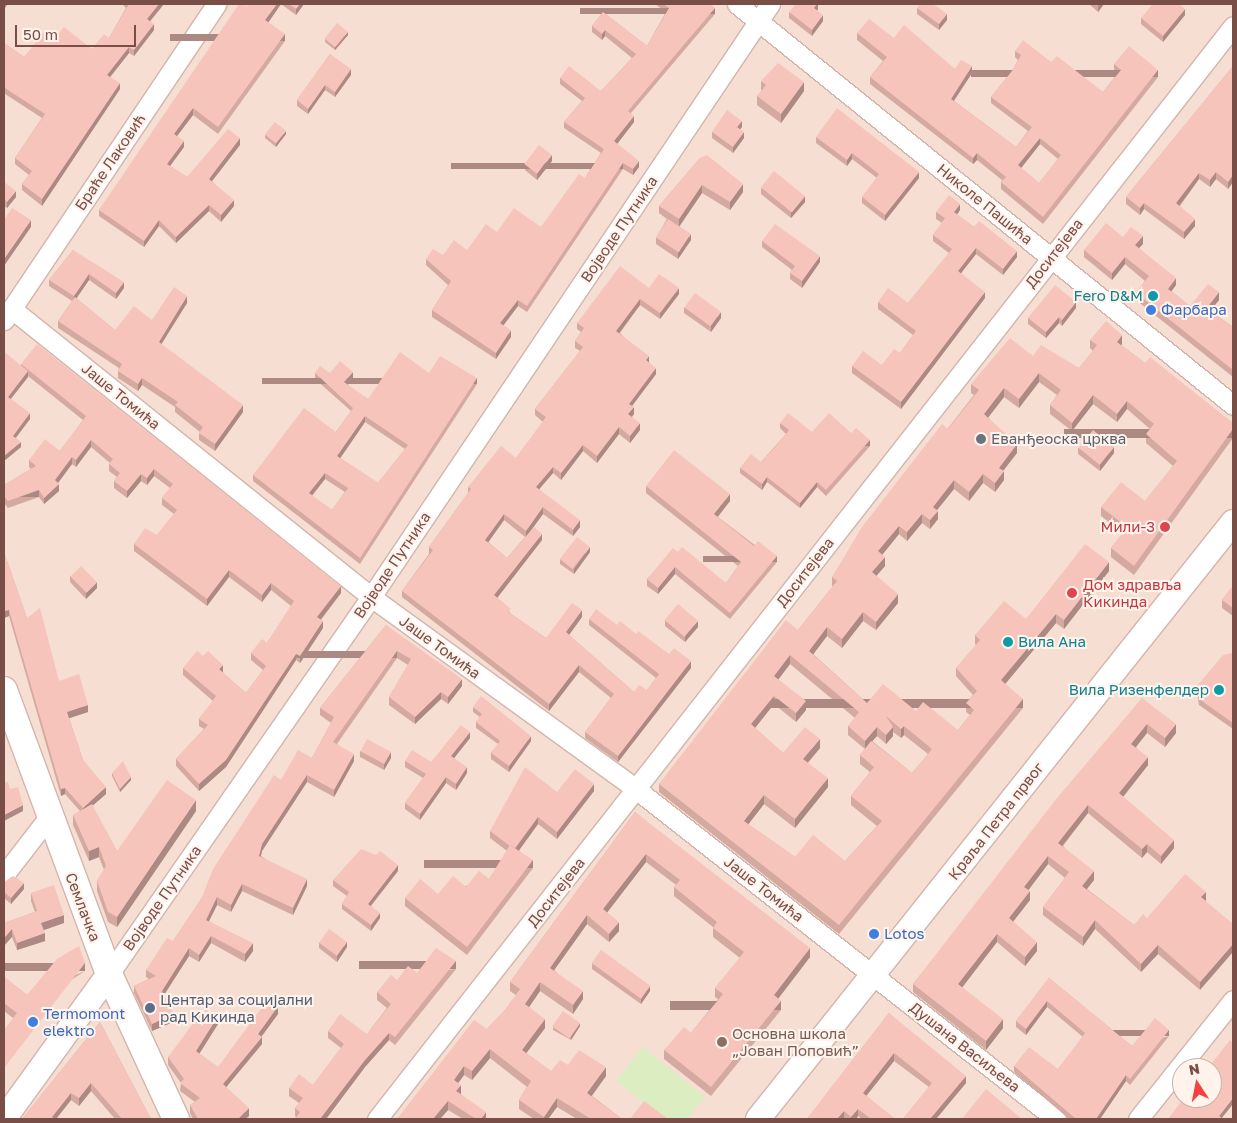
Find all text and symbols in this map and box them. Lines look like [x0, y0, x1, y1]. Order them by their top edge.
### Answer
scale bar [18, 15, 139, 47]
text: 50 m [23, 25, 58, 43]
street label: Браће Лаковић [71, 110, 149, 214]
street label: Николе Пашића [934, 160, 1036, 248]
street label: Војводе Путника [577, 172, 661, 286]
street label: Доситејева [1021, 215, 1087, 291]
place label: Fero D&M [1074, 287, 1143, 305]
marker: Fero D&M [1147, 290, 1159, 302]
place label: Фарбара [1161, 301, 1227, 319]
marker: Фарбара [1145, 304, 1157, 316]
street label: Јаше Томића [78, 359, 164, 433]
place label: Еванђеоска црква [991, 430, 1126, 448]
marker: Еванђеоска црква [975, 433, 987, 445]
street label: Војводе Путника [350, 508, 434, 622]
place label: Мили-3 [1101, 518, 1155, 536]
marker: Мили-3 [1159, 521, 1171, 533]
street label: Доситејева [772, 534, 838, 610]
place label: Дом здравља Кикинда [1083, 575, 1182, 610]
marker: Дом здравља Кикинда [1065, 586, 1079, 600]
street label: Јаше Томића [396, 611, 484, 683]
place label: Вила Ана [1018, 633, 1086, 651]
marker: Вила Ана [1002, 636, 1014, 648]
place label: Вила Ризенфелдер [1069, 681, 1209, 699]
marker: Вила Ризенфелдер [1213, 684, 1225, 696]
street label: Краља Петра првог [945, 759, 1047, 883]
street label: Војводе Путника [119, 842, 205, 954]
street label: Јаше Томића [721, 852, 807, 926]
street label: Доситејева [523, 854, 589, 930]
street label: Семлачка [62, 870, 104, 944]
place label: Lotos [884, 925, 924, 943]
marker: Lotos [868, 928, 880, 940]
place label: Центар за социјални рад Кикинда [160, 990, 313, 1025]
street label: Душана Васиљева [906, 998, 1024, 1096]
marker: Центар за социјални рад Кикинда [144, 1002, 156, 1014]
place label: Termomont elektro [43, 1004, 125, 1039]
marker: Termomont elektro [27, 1016, 39, 1028]
place label: Основна школа „Јован Поповић” [732, 1024, 859, 1059]
marker: Основна школа „Јован Поповић” [716, 1036, 728, 1048]
north arrow [1172, 1058, 1222, 1108]
text: N [1187, 1059, 1201, 1078]

